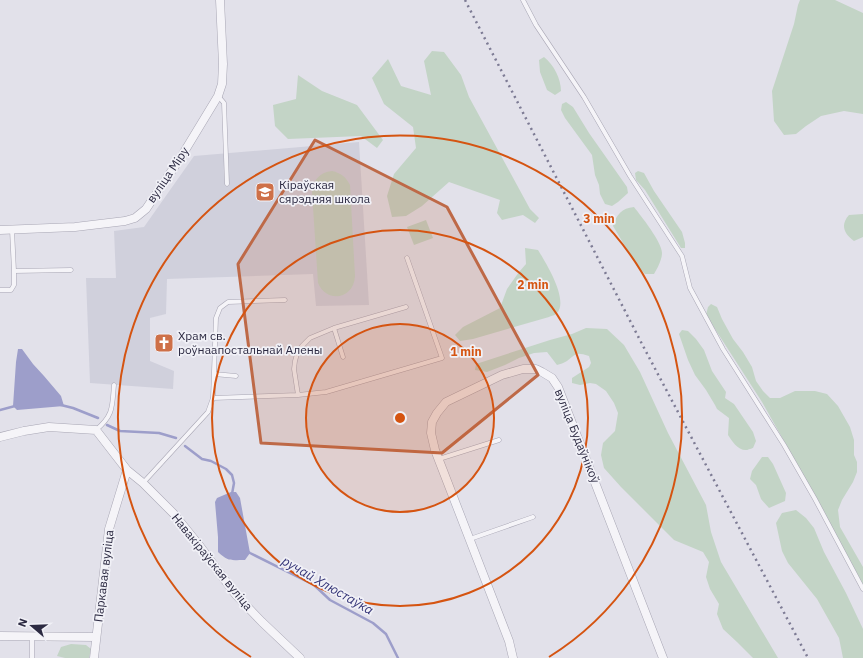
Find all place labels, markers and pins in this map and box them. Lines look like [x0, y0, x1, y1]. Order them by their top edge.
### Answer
place label: Кіраўская сярэдняя школа [279, 177, 371, 206]
school or university icon: Кіраўская сярэдняя школа [254, 181, 276, 203]
place label: Храм св. роўнаапостальнай Алены [178, 328, 323, 357]
church icon: Храм св. роўнаапостальнай Алены [153, 332, 175, 354]
centre of rings [393, 411, 407, 425]

